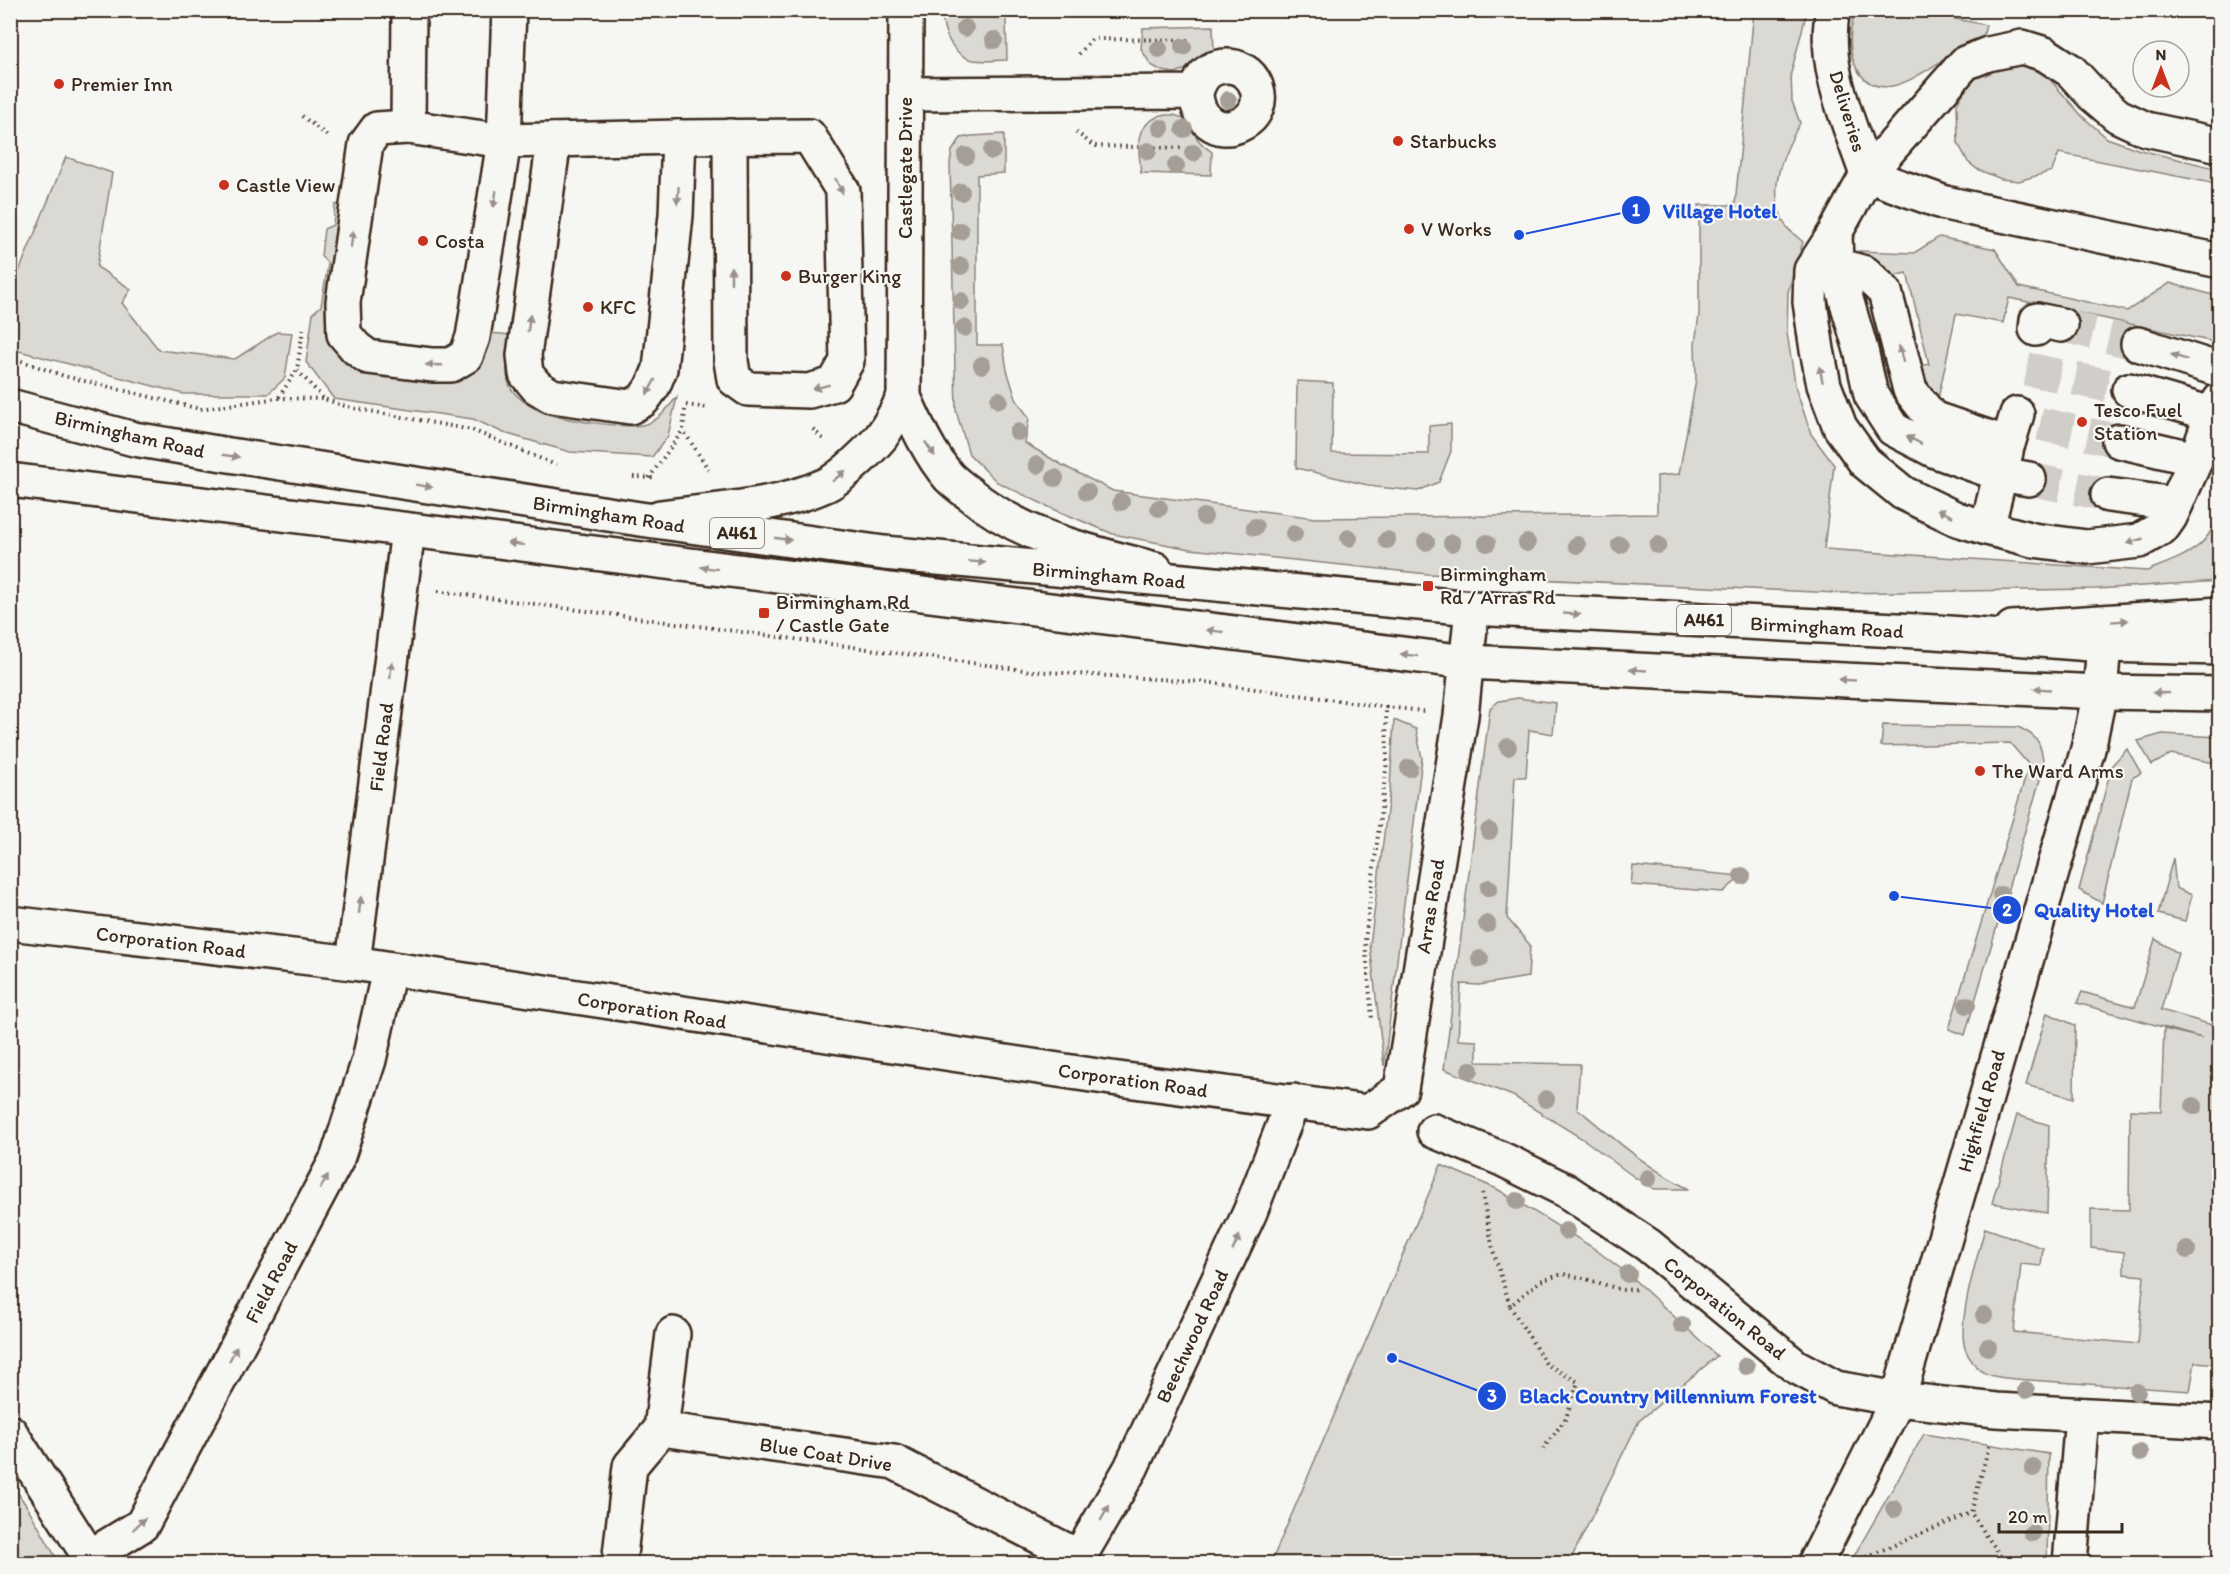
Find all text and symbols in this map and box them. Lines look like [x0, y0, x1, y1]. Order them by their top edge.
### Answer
north arrow [2131, 39, 2191, 99]
text: N [2156, 45, 2166, 64]
street label: Deliveries [1824, 67, 1872, 155]
place label: Premier Inn [71, 72, 173, 96]
marker: Premier Inn [52, 77, 66, 91]
street label: Castlegate Drive [893, 97, 917, 239]
place label: Starbucks [1410, 129, 1497, 153]
marker: Starbucks [1391, 134, 1405, 148]
place label: Castle View [236, 173, 335, 197]
one-way arrow [833, 177, 843, 195]
marker: Castle View [217, 178, 231, 192]
one-way arrow [673, 186, 682, 205]
one-way arrow [490, 189, 499, 208]
callout: Village Hotel [1621, 191, 1789, 230]
text: Village Hotel [1663, 198, 1778, 224]
text: 1 [1632, 199, 1641, 221]
place label: V Works [1421, 217, 1492, 241]
marker: V Works [1402, 222, 1416, 236]
one-way arrow [347, 229, 356, 248]
place label: Costa [435, 229, 484, 253]
marker: Costa [416, 234, 430, 248]
place label: Burger King [798, 264, 902, 288]
one-way arrow [726, 265, 736, 284]
marker: Burger King [779, 269, 793, 283]
place label: KFC [600, 295, 636, 319]
marker: KFC [581, 300, 595, 314]
one-way arrow [524, 313, 533, 332]
one-way arrow [1895, 345, 1905, 363]
one-way arrow [2170, 352, 2188, 361]
one-way arrow [424, 360, 443, 369]
one-way arrow [1816, 364, 1825, 383]
one-way arrow [646, 379, 656, 396]
one-way arrow [812, 383, 830, 393]
place label: Tesco Fuel Station [2094, 398, 2182, 445]
street label: Birmingham Road [52, 405, 208, 463]
marker: Tesco Fuel Station [2075, 415, 2089, 429]
one-way arrow [1906, 435, 1923, 445]
one-way arrow [924, 441, 935, 457]
one-way arrow [222, 451, 241, 460]
one-way arrow [831, 469, 847, 482]
one-way arrow [414, 481, 433, 490]
street label: Birmingham Road [531, 490, 687, 538]
one-way arrow [1936, 508, 1953, 518]
road number: A461 [710, 518, 764, 548]
one-way arrow [774, 534, 793, 544]
one-way arrow [2126, 537, 2144, 546]
one-way arrow [506, 539, 525, 548]
street label: Birmingham Road [1031, 556, 1187, 594]
one-way arrow [967, 557, 986, 567]
place label: Birmingham Rd / Arras Rd [1440, 562, 1556, 609]
one-way arrow [700, 563, 719, 572]
marker: Birmingham Rd / Arras Rd [1421, 579, 1435, 593]
place label: Birmingham Rd / Castle Gate [776, 590, 910, 637]
road number: A461 [1677, 605, 1731, 635]
marker: Birmingham Rd / Castle Gate [757, 606, 771, 620]
one-way arrow [1563, 609, 1582, 618]
street label: Birmingham Road [1750, 611, 1904, 643]
one-way arrow [2110, 616, 2129, 626]
one-way arrow [1206, 626, 1225, 635]
one-way arrow [1399, 650, 1418, 659]
one-way arrow [386, 661, 396, 680]
one-way arrow [1628, 665, 1647, 674]
one-way arrow [1838, 676, 1857, 685]
one-way arrow [2032, 685, 2051, 694]
one-way arrow [2152, 688, 2171, 698]
street label: Field Road [364, 701, 398, 793]
place label: The Ward Arms [1992, 759, 2124, 783]
marker: The Ward Arms [1973, 764, 1987, 778]
street label: Arras Road [1411, 857, 1449, 955]
callout: Quality Hotel [1992, 890, 2166, 929]
one-way arrow [356, 896, 365, 915]
text: Quality Hotel [2034, 897, 2155, 923]
text: 2 [2002, 899, 2012, 921]
street label: Corporation Road [95, 921, 247, 963]
street label: Corporation Road [576, 986, 729, 1034]
street label: Highfield Road [1952, 1047, 2010, 1175]
street label: Corporation Road [1057, 1058, 1209, 1102]
one-way arrow [319, 1173, 329, 1191]
one-way arrow [1231, 1235, 1240, 1252]
street label: Field Road [239, 1237, 303, 1327]
street label: Corporation Road [1659, 1251, 1791, 1365]
street label: Beechwood Road [1151, 1265, 1234, 1407]
one-way arrow [228, 1345, 238, 1362]
callout: Black Country Millennium Forest [1477, 1376, 1828, 1415]
text: Black Country Millennium Forest [1519, 1383, 1817, 1409]
text: 3 [1487, 1385, 1497, 1407]
street label: Blue Coat Drive [758, 1432, 894, 1476]
scale bar [1999, 1496, 2122, 1534]
one-way arrow [1099, 1505, 1110, 1521]
text: 20 m [2008, 1506, 2048, 1528]
one-way arrow [132, 1517, 146, 1531]

